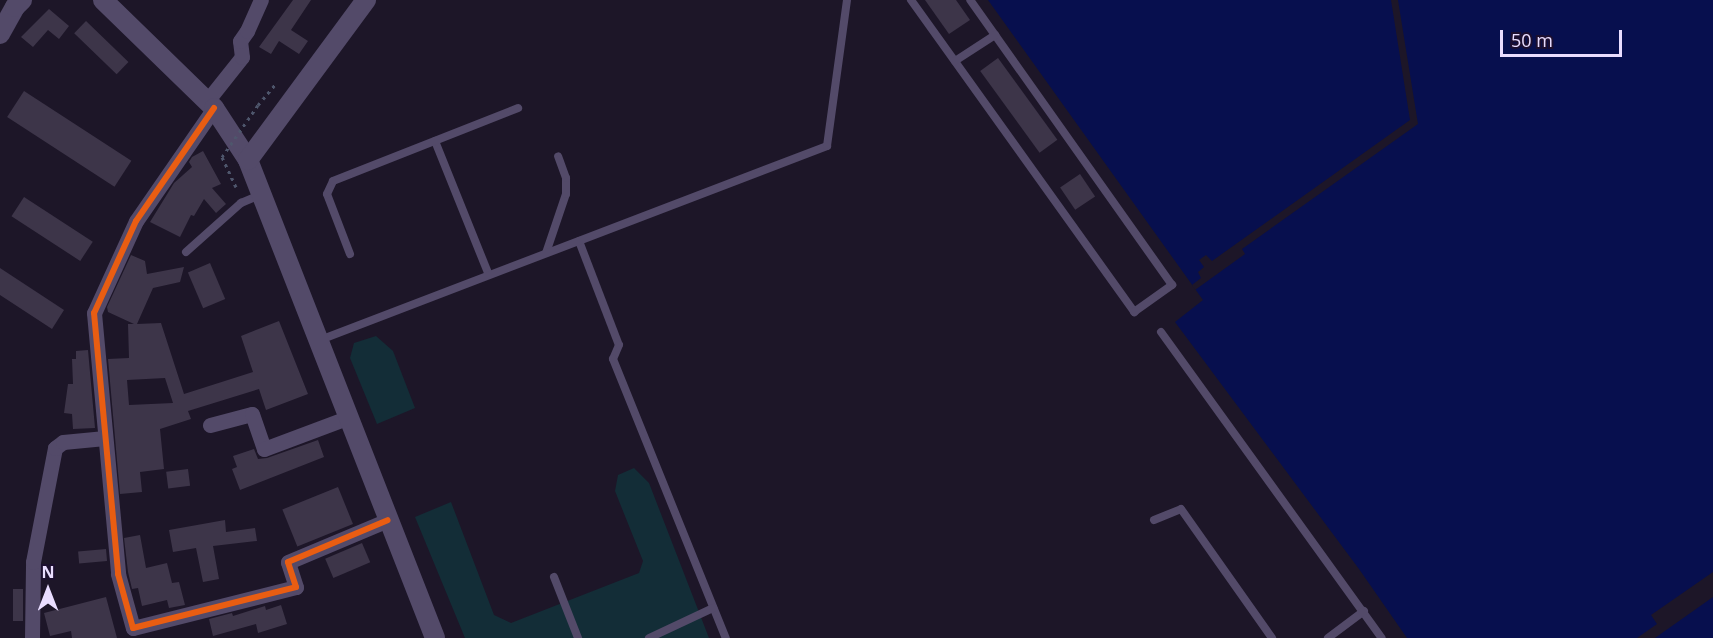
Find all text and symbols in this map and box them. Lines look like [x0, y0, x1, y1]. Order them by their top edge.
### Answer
scale bar [1503, 18, 1624, 56]
text: 50 m [1511, 28, 1553, 52]
north arrow [18, 560, 78, 620]
text: N [41, 561, 55, 583]

